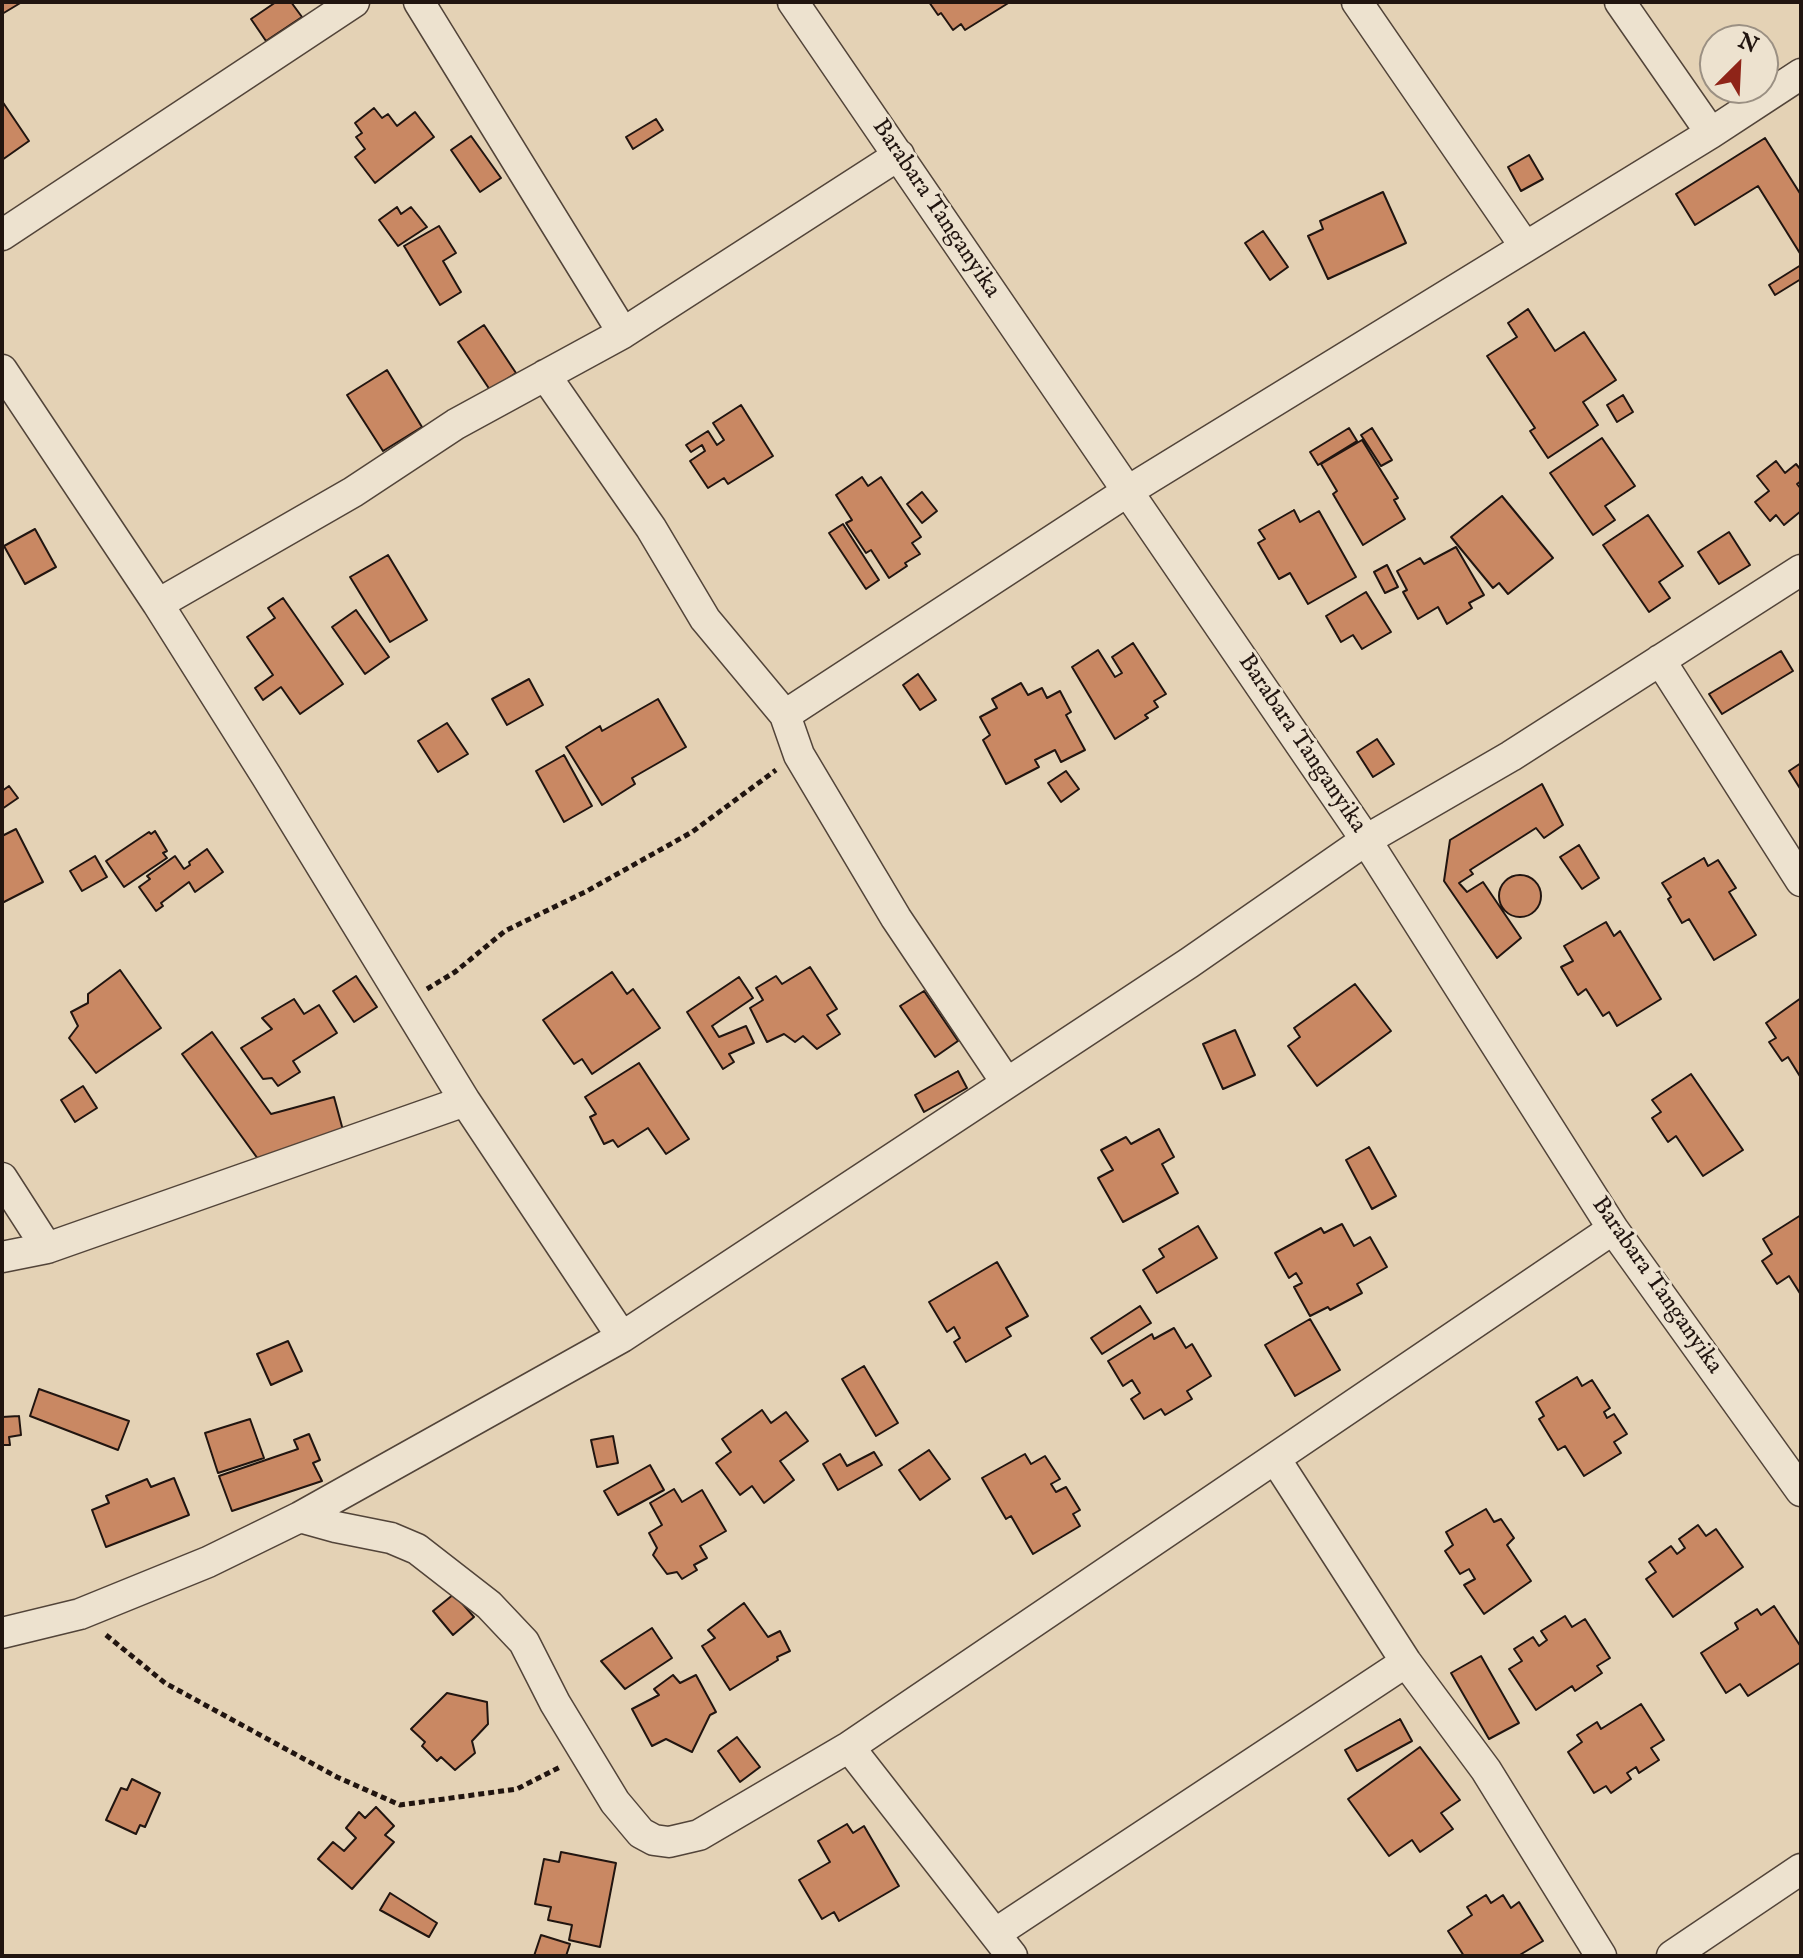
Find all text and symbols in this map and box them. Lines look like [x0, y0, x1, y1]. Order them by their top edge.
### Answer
north arrow [1699, 24, 1779, 104]
text: N [1734, 27, 1762, 61]
street label: Barabara Tanganyika [865, 114, 1005, 304]
street label: Barabara Tanganyika [1231, 649, 1371, 839]
street label: Barabara Tanganyika [1584, 1192, 1728, 1380]

